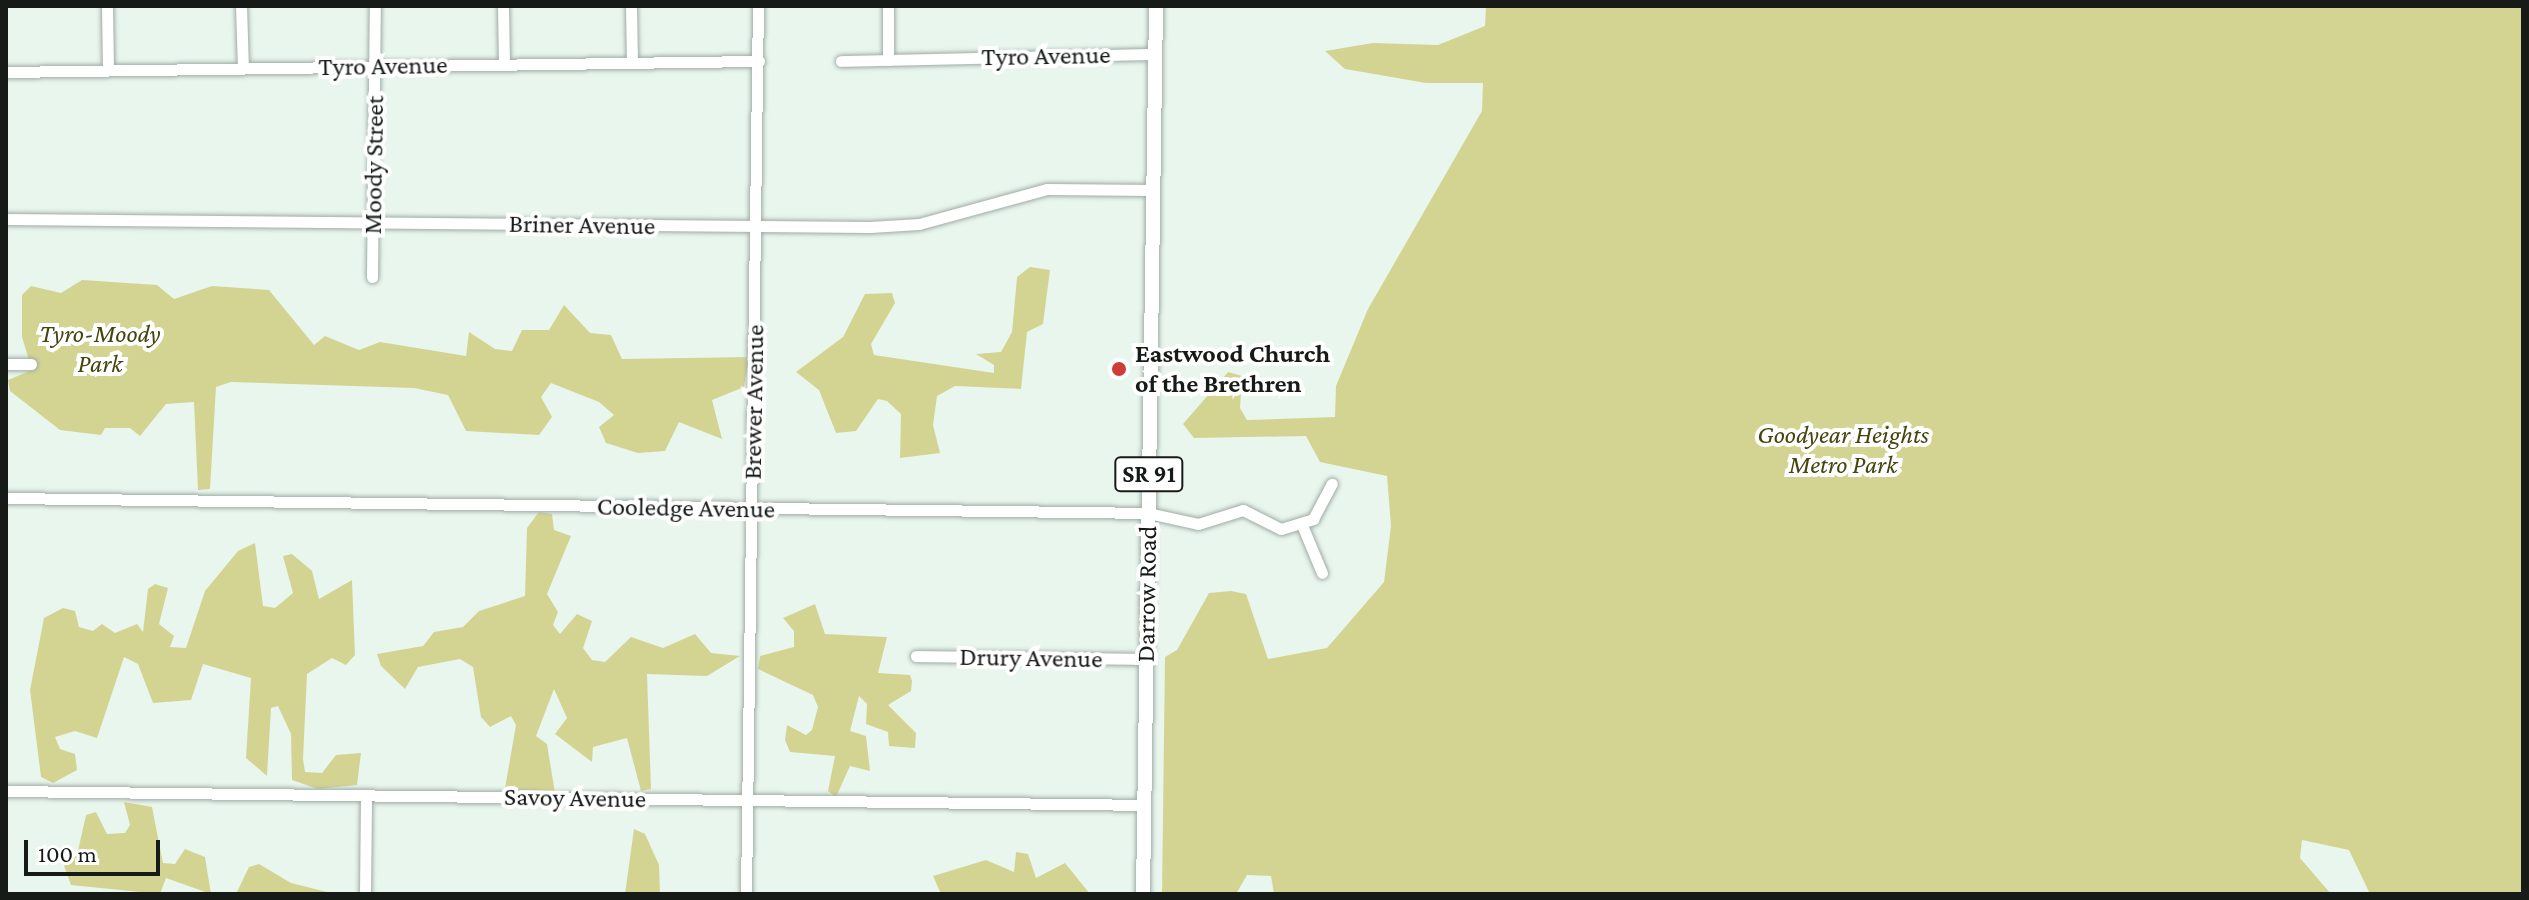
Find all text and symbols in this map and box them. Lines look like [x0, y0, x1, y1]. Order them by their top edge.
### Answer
street label: Tyro Avenue [981, 39, 1111, 73]
street label: Tyro Avenue [318, 49, 448, 83]
street label: Moody Street [357, 95, 391, 235]
street label: Briner Avenue [509, 208, 655, 242]
park label: Tyro-Moody Park [39, 318, 161, 380]
street label: Brewer Avenue [737, 324, 771, 480]
place label: Eastwood Church of the Brethren [1135, 338, 1330, 400]
marker: Eastwood Church of the Brethren [1110, 360, 1128, 378]
park label: Goodyear Heights Metro Park [1757, 419, 1929, 480]
road number: SR 91 [1113, 454, 1185, 494]
street label: Cooledge Avenue [597, 491, 775, 525]
street label: Darrow Road [1130, 525, 1164, 663]
street label: Drury Avenue [959, 641, 1103, 675]
street label: Savoy Avenue [504, 781, 646, 815]
scale bar [28, 824, 164, 874]
text: 100 m [38, 840, 97, 867]

